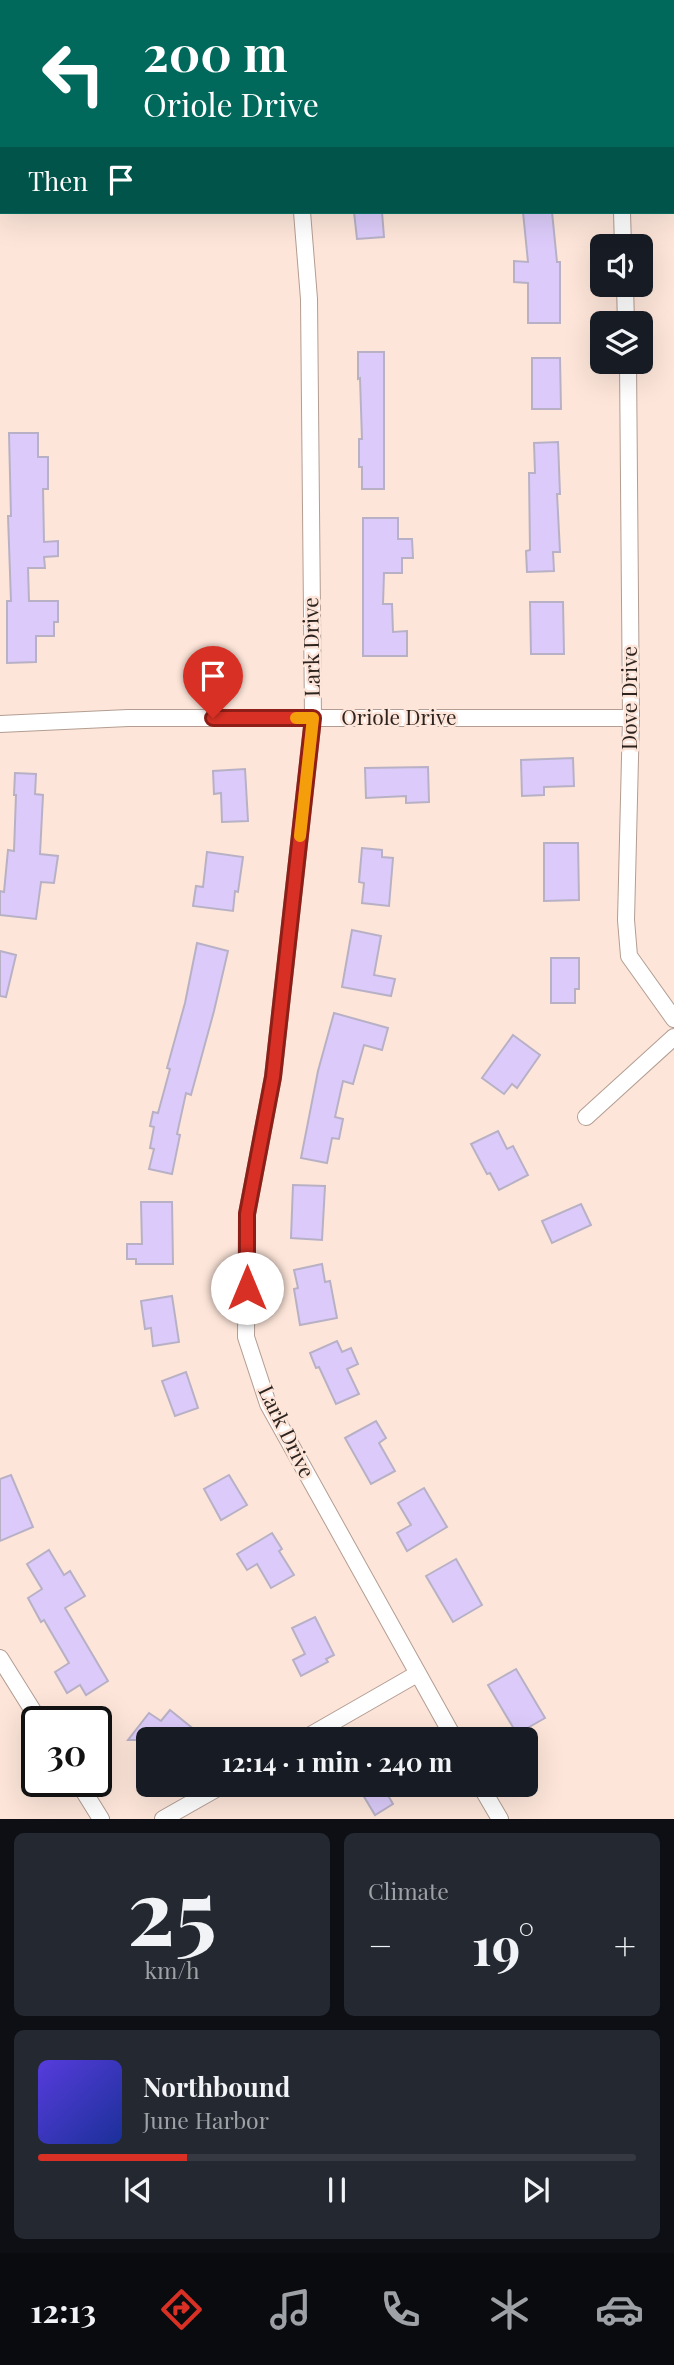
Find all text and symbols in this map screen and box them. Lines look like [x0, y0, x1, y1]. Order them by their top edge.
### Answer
text: 200 m [143, 19, 288, 84]
icon: left [28, 28, 119, 119]
text: Oriole Drive [143, 82, 319, 125]
icon: arrive [102, 161, 140, 199]
text: Then [28, 163, 88, 198]
map controls [590, 234, 653, 374]
button: sound [590, 234, 653, 297]
button: layers [590, 311, 653, 374]
street label: Lark Drive [295, 597, 325, 697]
pin [183, 646, 243, 718]
street label: Dove Drive [614, 646, 642, 750]
icon: arrive [194, 657, 232, 695]
street label: Oriole Drive [341, 702, 457, 730]
position arrow [210, 1251, 284, 1325]
street label: Lark Drive [253, 1380, 322, 1482]
speed limit sign: 30 [21, 1706, 112, 1797]
text: 12:14 · 1 min · 240 m [222, 1744, 452, 1779]
text: 25 [127, 1848, 217, 1969]
text: Climate [368, 1875, 449, 1906]
text: 19° [472, 1910, 535, 1979]
text: − [368, 1919, 393, 1970]
text: + [614, 1919, 636, 1970]
text: km/h [144, 1954, 200, 1985]
text: Northbound [143, 2069, 290, 2104]
text: June Harbor [143, 2104, 269, 2135]
icon: previous [119, 2171, 157, 2209]
icon: pause [318, 2171, 356, 2209]
icon: next [517, 2171, 555, 2209]
icon: directions [157, 2285, 206, 2334]
icon: music [266, 2285, 315, 2334]
icon: phone [376, 2285, 425, 2334]
icon: climate [485, 2285, 534, 2334]
icon: car [595, 2285, 644, 2334]
text: 12:13 [30, 2288, 96, 2331]

